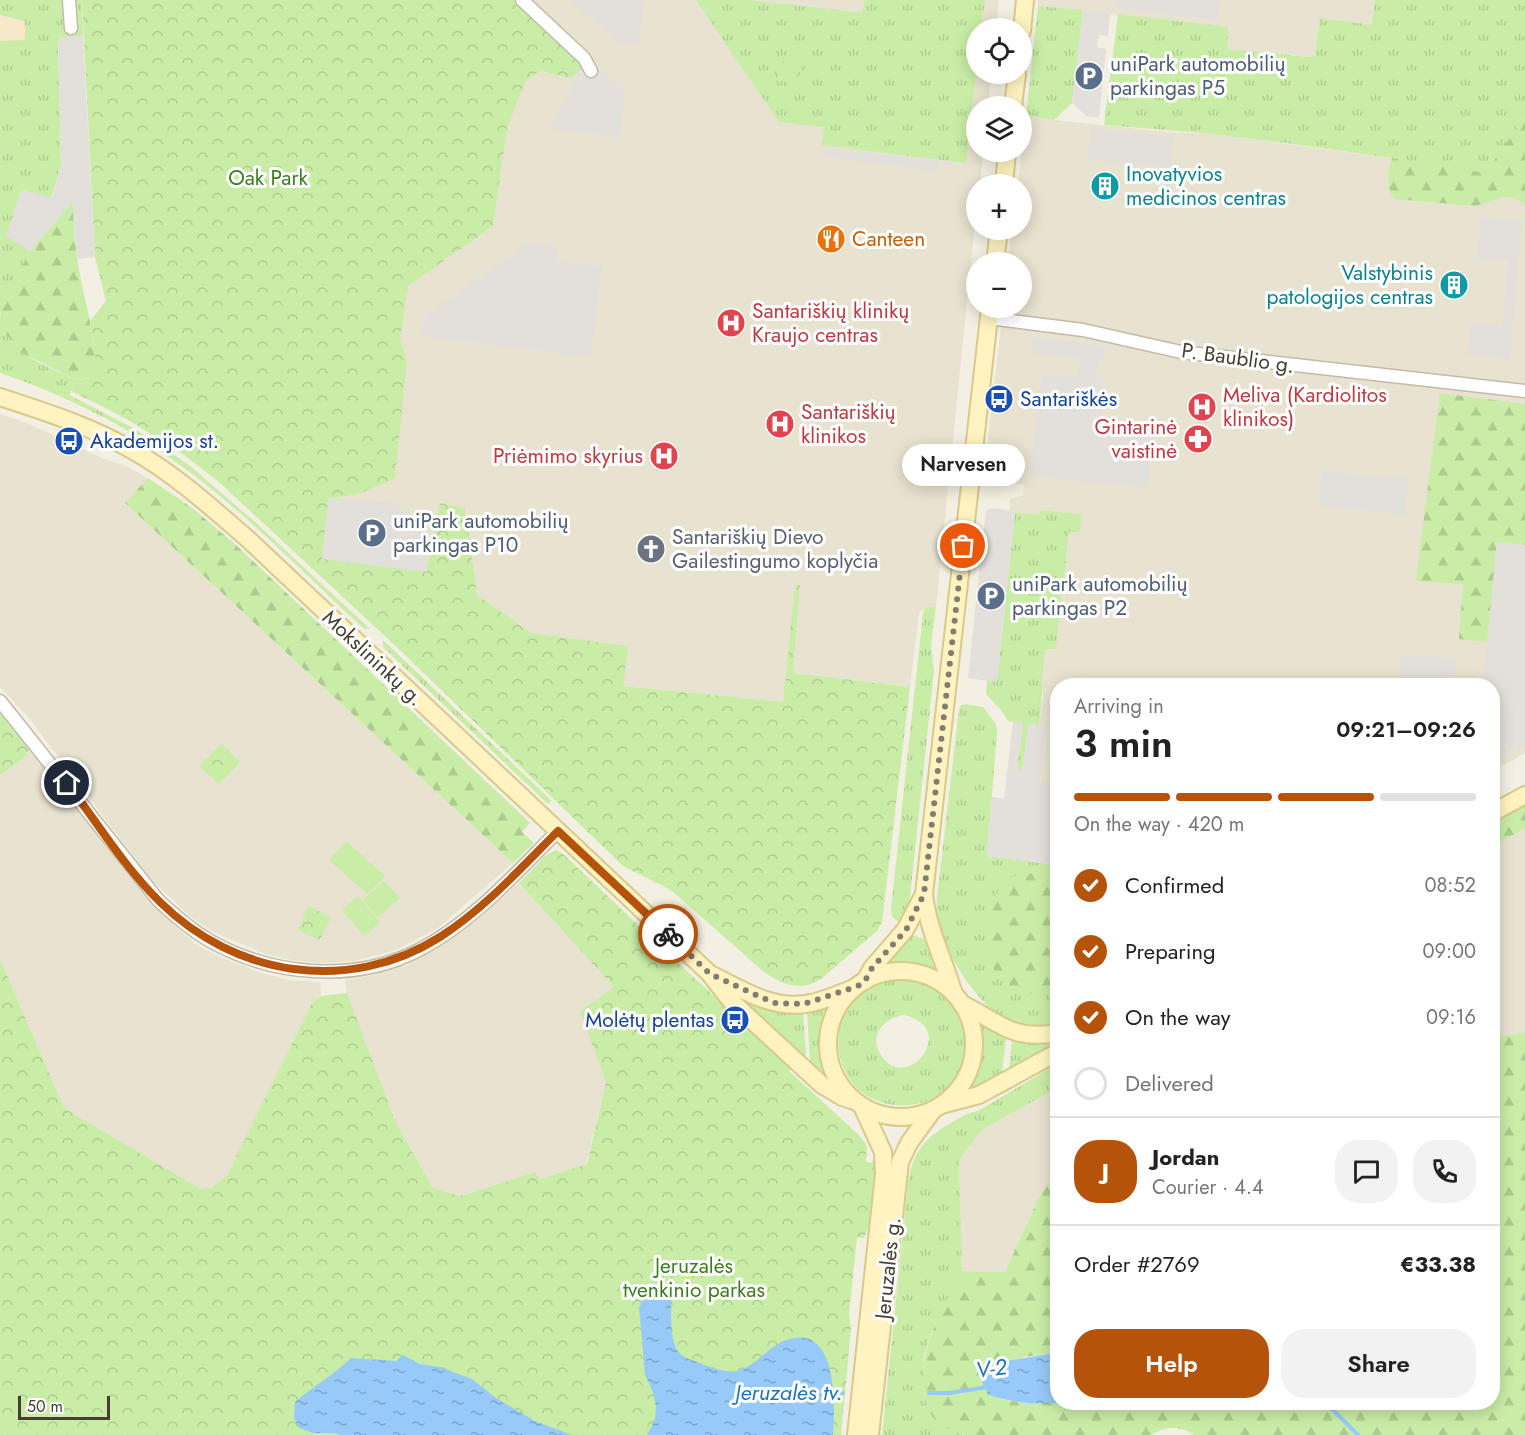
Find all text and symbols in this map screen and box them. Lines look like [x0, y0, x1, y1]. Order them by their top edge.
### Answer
map controls [966, 18, 1032, 318]
button: locate [966, 18, 1032, 84]
place label: uniPark automobilių parkingas P5 [1110, 49, 1285, 103]
parking icon: uniPark automobilių parkingas P5 [1073, 60, 1105, 92]
button: layers [966, 96, 1032, 162]
place label: Inovatyvios medicinos centras [1126, 159, 1286, 213]
park label: Oak Park [228, 163, 309, 193]
building icon: Inovatyvios medicinos centras [1089, 170, 1121, 202]
button: + [966, 174, 1032, 240]
restaurant icon: Canteen [815, 223, 847, 255]
place label: Canteen [852, 224, 925, 254]
button: − [966, 252, 1032, 318]
place label: Valstybinis patologijos centras [1267, 258, 1433, 312]
building icon: Valstybinis patologijos centras [1438, 269, 1470, 301]
place label: Santariškių klinikų Kraujo centras [752, 296, 909, 350]
hospital icon: Santariškių klinikų Kraujo centras [715, 307, 747, 339]
street label: P. Baublio g. [1180, 335, 1296, 381]
place label: Meliva (Kardiolitos klinikos) [1223, 380, 1387, 434]
bus stop icon: Santariškės [983, 383, 1015, 415]
place label: Santariškės [1020, 384, 1117, 414]
hospital icon: Meliva (Kardiolitos klinikos) [1186, 391, 1218, 423]
place label: Santariškių klinikos [801, 397, 896, 451]
hospital icon: Santariškių klinikos [764, 408, 796, 440]
place label: Gintarinė vaistinė [1095, 412, 1177, 466]
pharmacy icon: Gintarinė vaistinė [1182, 423, 1214, 455]
bus stop icon: Akademijos st. [53, 425, 85, 457]
place label: Akademijos st. [90, 426, 219, 456]
hospital icon: Priėmimo skyrius [648, 440, 680, 472]
place label: Priėmimo skyrius [493, 441, 643, 471]
callout: Narvesen [902, 444, 1024, 486]
text: Narvesen [920, 450, 1007, 479]
place label: uniPark automobilių parkingas P10 [393, 506, 568, 560]
parking icon: uniPark automobilių parkingas P10 [356, 517, 388, 549]
pin [937, 520, 988, 571]
place label: Santariškių Dievo Gailestingumo koplyčia [672, 522, 878, 576]
icon: bag [946, 529, 979, 562]
church icon: Santariškių Dievo Gailestingumo koplyčia [635, 533, 667, 565]
place label: uniPark automobilių parkingas P2 [1012, 569, 1187, 623]
parking icon: uniPark automobilių parkingas P2 [975, 580, 1007, 612]
street label: Mokslininkų g. [316, 603, 430, 713]
text: Arriving in [1074, 692, 1164, 721]
text: 09:21–09:26 [1336, 713, 1476, 745]
text: 3 min [1074, 715, 1173, 772]
pin [41, 757, 92, 808]
icon: home [50, 766, 83, 799]
text: On the way · 420 m [1074, 810, 1244, 839]
icon: check [1074, 869, 1107, 902]
text: Confirmed [1125, 869, 1224, 901]
text: 08:52 [1424, 871, 1476, 900]
courier [638, 904, 698, 964]
icon: bike [652, 918, 685, 951]
icon: check [1074, 935, 1107, 968]
text: Preparing [1125, 935, 1216, 967]
text: 09:00 [1422, 937, 1476, 966]
icon: check [1074, 1001, 1107, 1034]
text: On the way [1125, 1001, 1230, 1033]
text: 09:16 [1426, 1003, 1476, 1032]
bus stop icon: Molėtų plentas [719, 1004, 751, 1036]
place label: Molėtų plentas [585, 1005, 714, 1035]
text: Delivered [1125, 1067, 1214, 1099]
button: chat [1335, 1140, 1398, 1203]
button: phone [1413, 1140, 1476, 1203]
text: Jordan [1152, 1141, 1219, 1173]
text: J [1102, 1155, 1109, 1187]
text: Courier · 4.4 [1152, 1173, 1264, 1202]
street label: Jeruzalės g. [867, 1215, 908, 1324]
text: Order #2769 [1074, 1248, 1200, 1280]
text: €33.38 [1400, 1248, 1476, 1280]
park label: Jeruzalės tvenkinio parkas [623, 1251, 765, 1305]
button: Help [1074, 1329, 1269, 1398]
button: Share [1281, 1329, 1476, 1398]
water label: V-2 [974, 1350, 1009, 1386]
water label: Jeruzalės tv. [731, 1376, 843, 1408]
scale bar [18, 1393, 110, 1420]
text: 50 m [27, 1395, 63, 1418]

